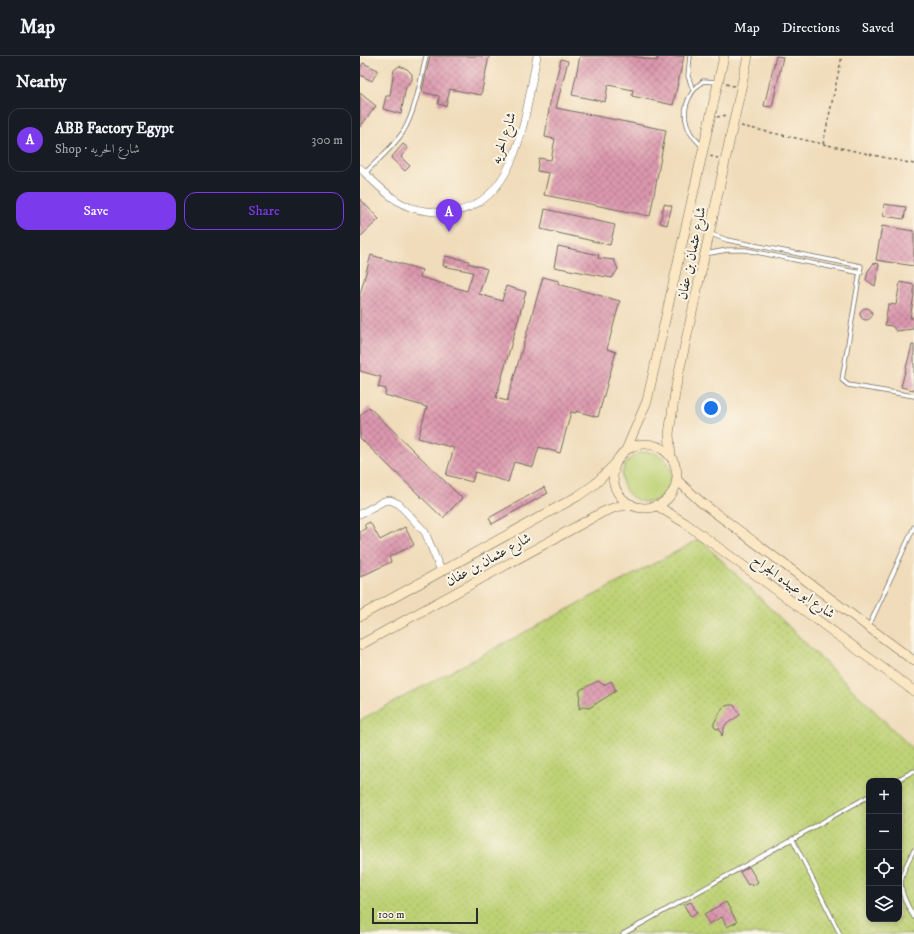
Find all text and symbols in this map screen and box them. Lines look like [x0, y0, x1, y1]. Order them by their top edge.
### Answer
text: Map [20, 16, 55, 39]
text: Map [734, 19, 760, 37]
text: Directions [782, 19, 840, 37]
text: Saved [862, 19, 894, 37]
text: Nearby [16, 71, 66, 93]
street label: شارع الحريه [487, 110, 523, 167]
text: ABB Factory Egypt [55, 119, 174, 138]
text: A [26, 132, 34, 148]
text: 300 m [312, 132, 343, 148]
text: Shop · شارع الحريه [55, 141, 140, 157]
button: Save [16, 192, 176, 230]
button: Share [184, 192, 344, 230]
pin: A [436, 199, 462, 232]
street label: شارع عثمان بن عفان [673, 205, 713, 302]
your location [701, 398, 721, 418]
street label: شارع عثمان بن عفان [443, 529, 535, 592]
street label: شارع ابو عبيده الجراح [747, 551, 838, 625]
map controls [866, 778, 902, 922]
button: + [866, 778, 902, 814]
button: − [866, 814, 902, 850]
button: locate [866, 850, 902, 886]
button: layers [866, 886, 902, 922]
scale bar [372, 906, 478, 925]
text: 100 m [378, 908, 404, 922]

